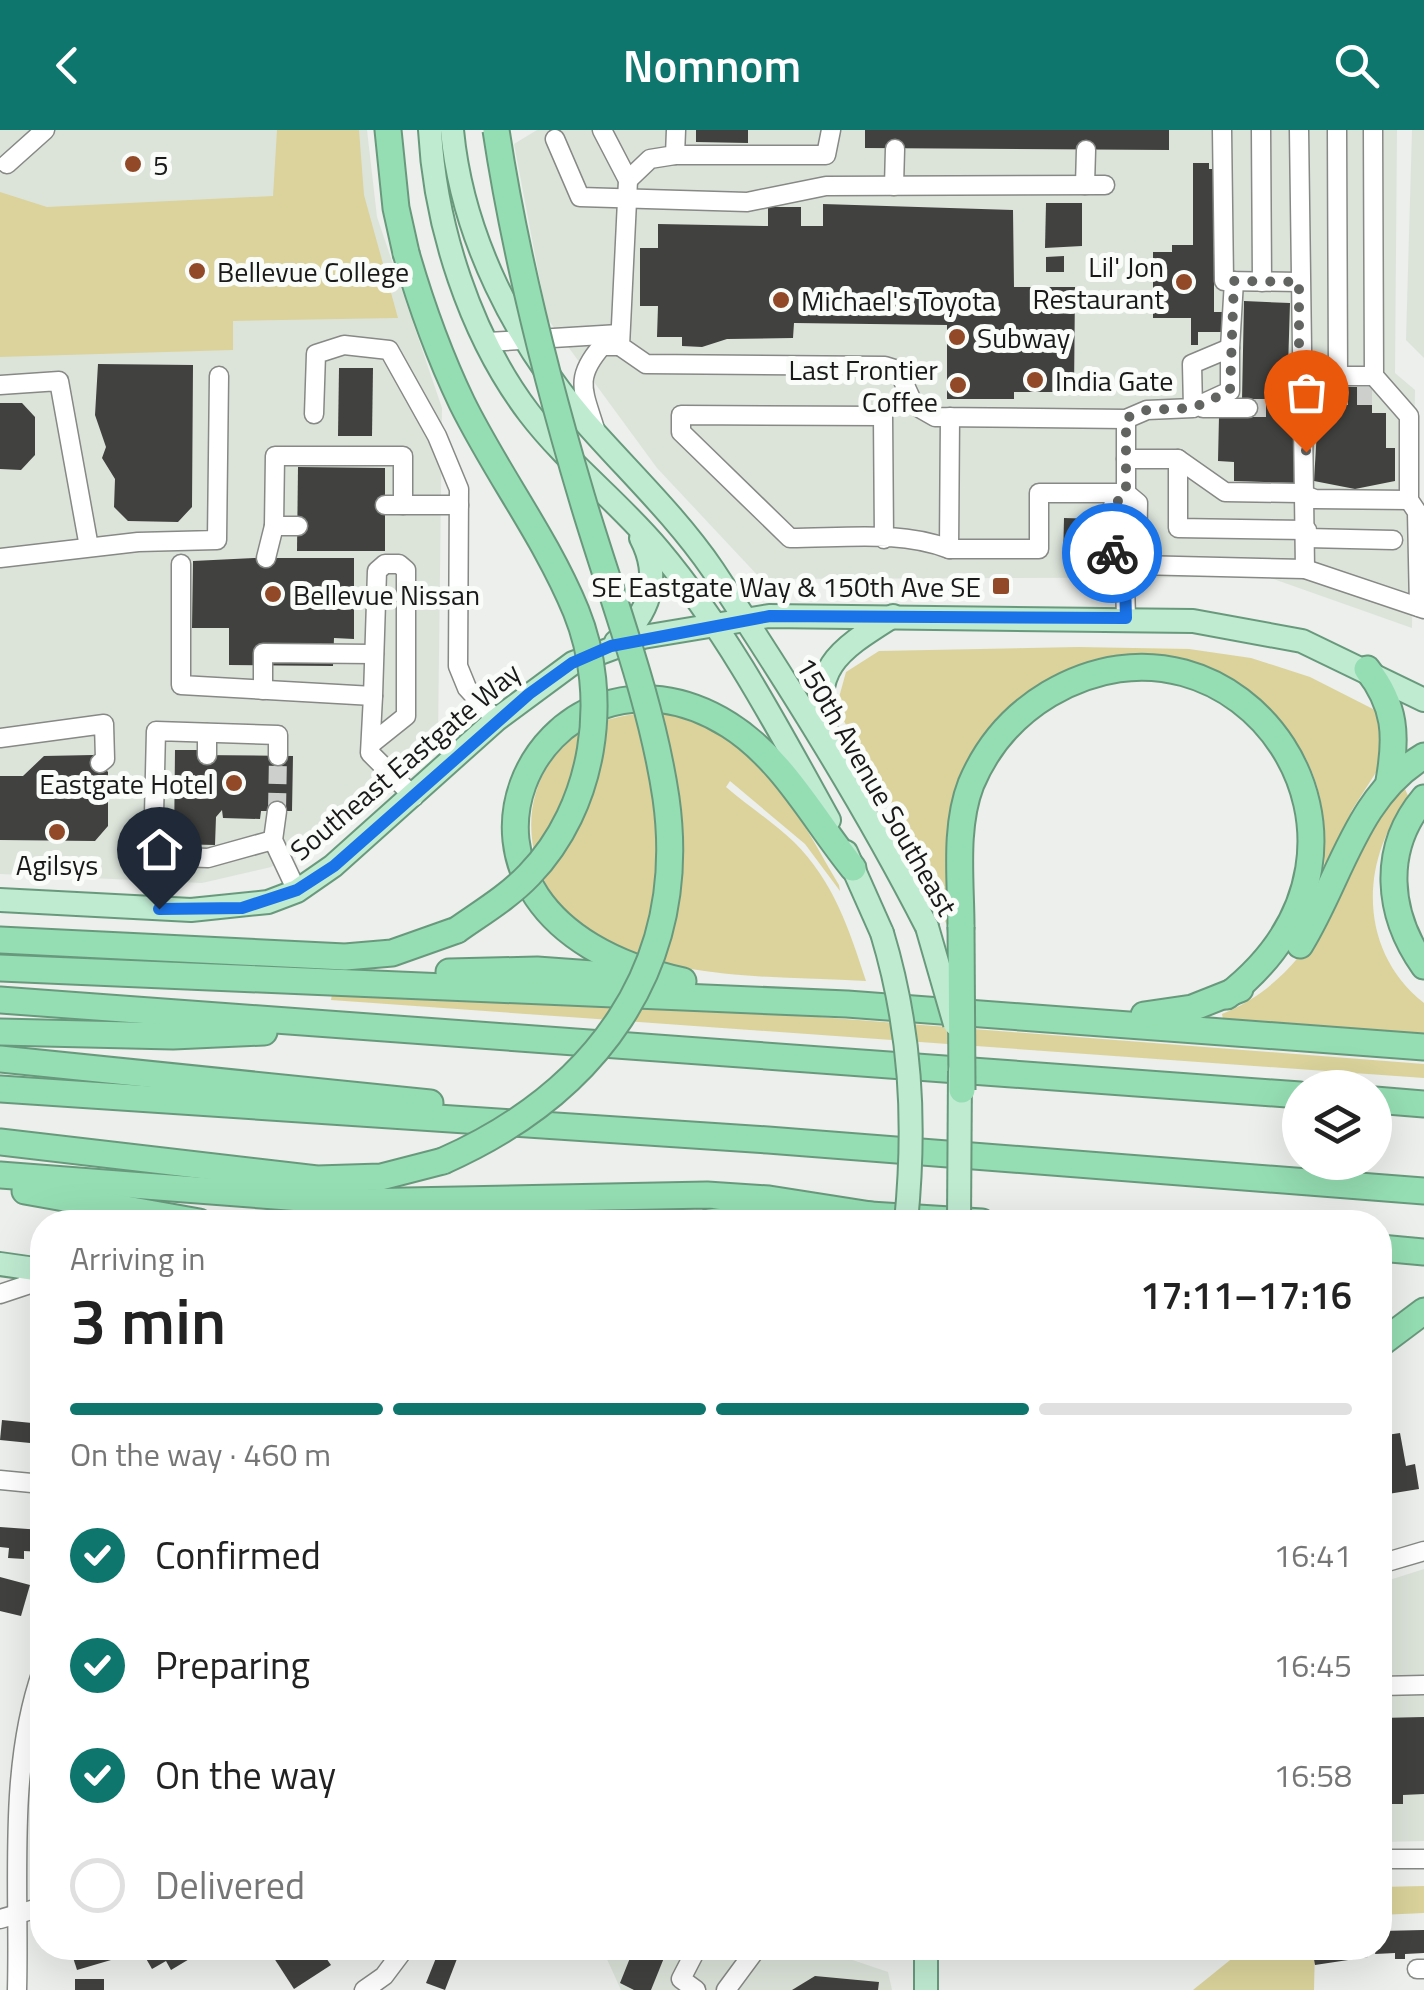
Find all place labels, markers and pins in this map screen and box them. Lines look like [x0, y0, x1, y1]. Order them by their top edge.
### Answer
place label: 5 [153, 143, 169, 186]
marker: 5 [122, 153, 144, 175]
place label: Lil' Jon Restaurant [1033, 245, 1164, 320]
place label: Bellevue College [217, 250, 409, 293]
marker: Bellevue College [186, 260, 208, 282]
marker: Lil' Jon Restaurant [1173, 271, 1195, 293]
place label: Michael's Toyota [801, 279, 996, 322]
marker: Michael's Toyota [770, 289, 792, 311]
place label: Subway [977, 316, 1070, 359]
marker: Subway [946, 326, 968, 348]
place label: Last Frontier Coffee [788, 348, 938, 423]
pin [1264, 350, 1349, 453]
place label: India Gate [1055, 359, 1173, 402]
marker: India Gate [1024, 369, 1046, 391]
marker: Last Frontier Coffee [947, 374, 969, 396]
place label: SE Eastgate Way & 150th Ave SE [591, 565, 981, 608]
place label: Bellevue Nissan [293, 573, 480, 616]
marker: SE Eastgate Way & 150th Ave SE [990, 575, 1012, 597]
marker: Bellevue Nissan [262, 583, 284, 605]
place label: Eastgate Hotel [39, 762, 214, 805]
marker: Eastgate Hotel [223, 772, 245, 794]
pin [117, 807, 202, 910]
marker: Agilsys [46, 821, 68, 843]
place label: Agilsys [16, 843, 98, 886]

